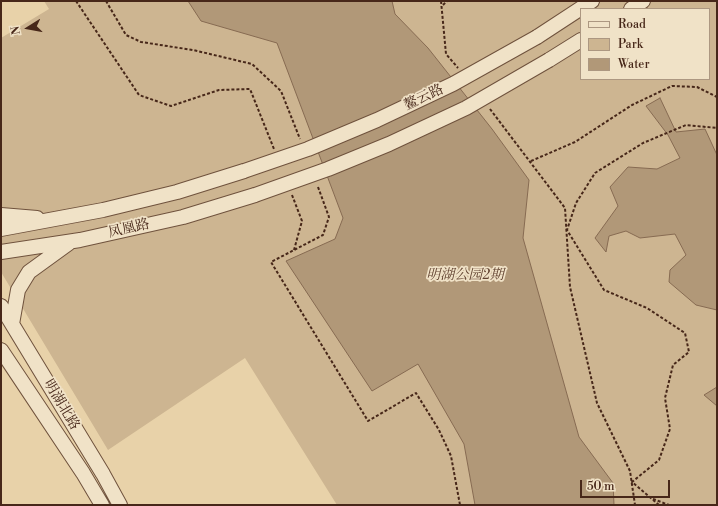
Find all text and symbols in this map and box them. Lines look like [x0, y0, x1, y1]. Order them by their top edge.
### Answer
north arrow [8, 8, 48, 48]
legend [580, 8, 710, 80]
text: Road [618, 17, 646, 32]
text: N [9, 25, 24, 36]
text: Park [618, 37, 643, 52]
text: Water [618, 57, 650, 72]
street label: 鳌云路 [401, 82, 447, 114]
street label: 凤凰路 [107, 216, 151, 242]
park label: 明湖公园2期 [426, 268, 504, 284]
street label: 明湖北路 [39, 377, 83, 433]
scale bar [582, 472, 672, 498]
text: 50 m [587, 479, 615, 494]

